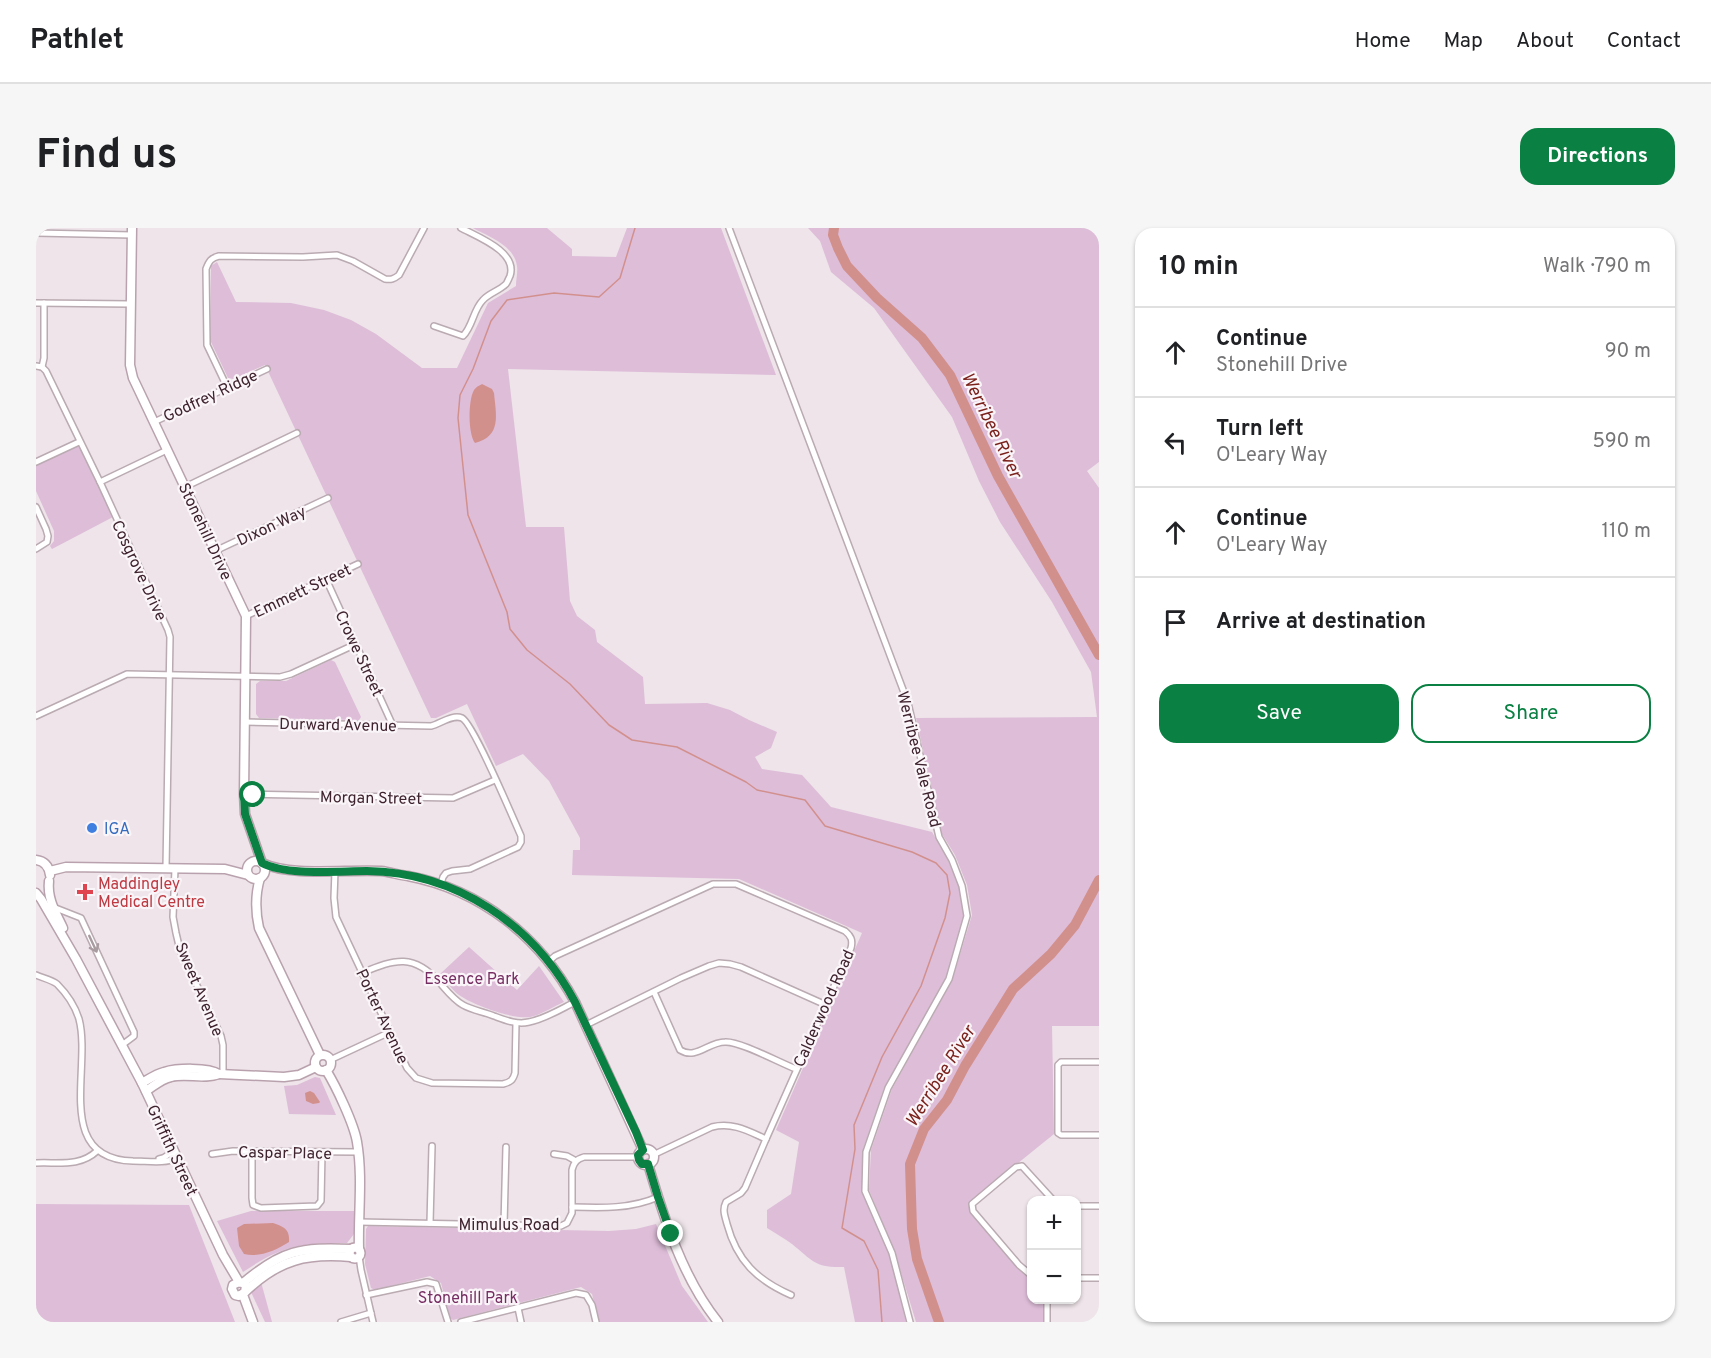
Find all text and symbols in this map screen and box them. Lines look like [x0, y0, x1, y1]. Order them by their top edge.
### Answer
text: Pathlet [30, 23, 124, 59]
text: Home [1355, 28, 1411, 55]
text: Map [1444, 28, 1483, 55]
text: About [1516, 28, 1574, 55]
text: Contact [1607, 28, 1681, 55]
button: Directions [1520, 128, 1675, 185]
text: Find us [36, 130, 177, 183]
text: 10 min [1159, 251, 1239, 284]
text: Walk · 790 m [1543, 254, 1651, 280]
text: Continue [1216, 326, 1307, 353]
icon: ahead [1159, 336, 1192, 369]
text: 90 m [1605, 339, 1651, 365]
text: Stonehill Drive [1216, 353, 1347, 379]
street label: Godfrey Ridge [160, 366, 261, 427]
water label: Werribee River [955, 369, 1027, 484]
text: Turn left [1216, 416, 1304, 443]
icon: left [1159, 426, 1192, 459]
text: 590 m [1593, 429, 1651, 455]
text: O'Leary Way [1216, 443, 1328, 469]
street label: Stonehill Drive [173, 480, 235, 584]
street label: Dixon Way [234, 502, 310, 552]
text: Continue [1216, 506, 1307, 533]
icon: ahead [1159, 516, 1192, 549]
street label: Cosgrove Drive [106, 517, 170, 624]
text: 110 m [1602, 519, 1651, 545]
text: O'Leary Way [1216, 533, 1328, 559]
street label: Emmett Street [251, 561, 355, 623]
icon: arrive [1159, 606, 1192, 639]
street label: Crowe Street [330, 608, 387, 700]
text: Arrive at destination [1216, 609, 1426, 636]
button: Save [1159, 684, 1399, 743]
button: Share [1411, 684, 1651, 743]
street label: Werribee Vale Road [891, 689, 945, 830]
street label: Durward Avenue [279, 715, 397, 737]
route start [239, 781, 265, 807]
street label: Morgan Street [320, 788, 422, 810]
place label: IGA [104, 820, 130, 840]
marker: IGA [85, 821, 99, 835]
place label: Maddingley Medical Centre [98, 875, 205, 913]
marker: Maddingley Medical Centre [76, 883, 94, 901]
one-way arrow [87, 935, 99, 953]
street label: Sweet Avenue [169, 940, 227, 1040]
street label: Calderwood Road [790, 947, 860, 1071]
street label: Porter Avenue [350, 966, 412, 1068]
park label: Essence Park [424, 970, 520, 990]
water label: Werribee River [901, 1020, 983, 1132]
street label: Griffith Street [141, 1102, 201, 1200]
street label: Caspar Place [238, 1143, 332, 1165]
map controls [1027, 1196, 1081, 1304]
button: + [1027, 1196, 1081, 1250]
street label: Mimulus Road [459, 1216, 560, 1236]
route end [657, 1220, 683, 1246]
button: − [1027, 1250, 1081, 1304]
park label: Stonehill Park [418, 1289, 518, 1309]

